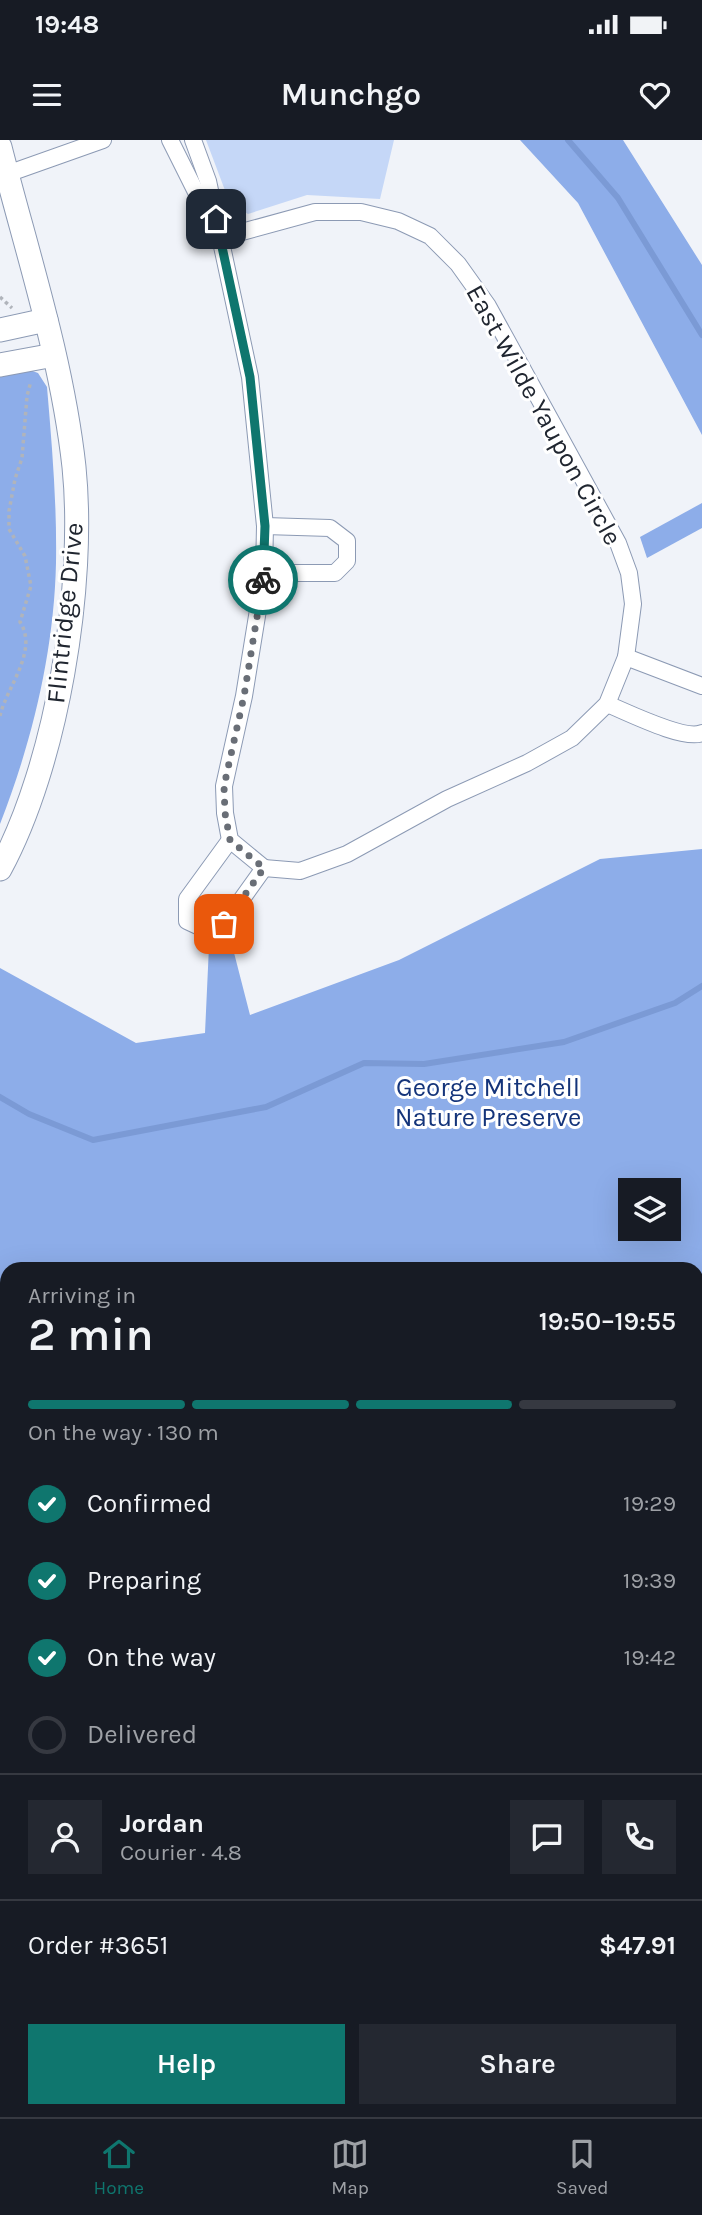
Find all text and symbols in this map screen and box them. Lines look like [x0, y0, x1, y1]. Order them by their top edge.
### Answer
text: 19:48 [35, 9, 99, 40]
icon: menu [28, 76, 66, 114]
text: Munchgo [281, 76, 421, 113]
icon: heart [636, 76, 674, 114]
pin [186, 189, 246, 249]
icon: home [197, 200, 235, 238]
street label: East Wilde Yaupon Circle [459, 279, 629, 551]
street label: Flintridge Drive [40, 521, 90, 705]
courier [228, 545, 298, 615]
icon: bike [244, 561, 282, 599]
pin [194, 894, 254, 954]
icon: bag [205, 905, 243, 943]
park label: George Mitchell Nature Preserve [395, 1072, 581, 1133]
map controls [618, 1178, 681, 1241]
button: layers [618, 1178, 681, 1241]
text: Arriving in [28, 1282, 136, 1309]
text: 19:50–19:55 [539, 1306, 676, 1337]
text: 2 min [28, 1308, 154, 1362]
text: On the way · 130 m [28, 1419, 219, 1446]
icon: check [28, 1485, 66, 1523]
text: Confirmed [87, 1488, 212, 1519]
text: 19:29 [623, 1490, 676, 1517]
icon: check [28, 1562, 66, 1600]
text: Preparing [87, 1565, 201, 1596]
text: 19:39 [623, 1567, 676, 1594]
icon: check [28, 1639, 66, 1677]
text: On the way [87, 1642, 216, 1673]
text: 19:42 [624, 1644, 676, 1671]
text: Delivered [87, 1719, 197, 1750]
button: person [28, 1800, 102, 1874]
button: chat [510, 1800, 584, 1874]
button: phone [602, 1800, 676, 1874]
text: Jordan [120, 1808, 204, 1839]
text: Courier · 4.8 [120, 1839, 242, 1866]
text: Order #3651 [28, 1930, 168, 1961]
text: $47.91 [599, 1930, 676, 1961]
button: Help [28, 2024, 345, 2104]
button: Share [359, 2024, 676, 2104]
tab: Home [93, 2135, 144, 2199]
tab: Map [331, 2135, 369, 2199]
tab: Saved [556, 2135, 609, 2199]

